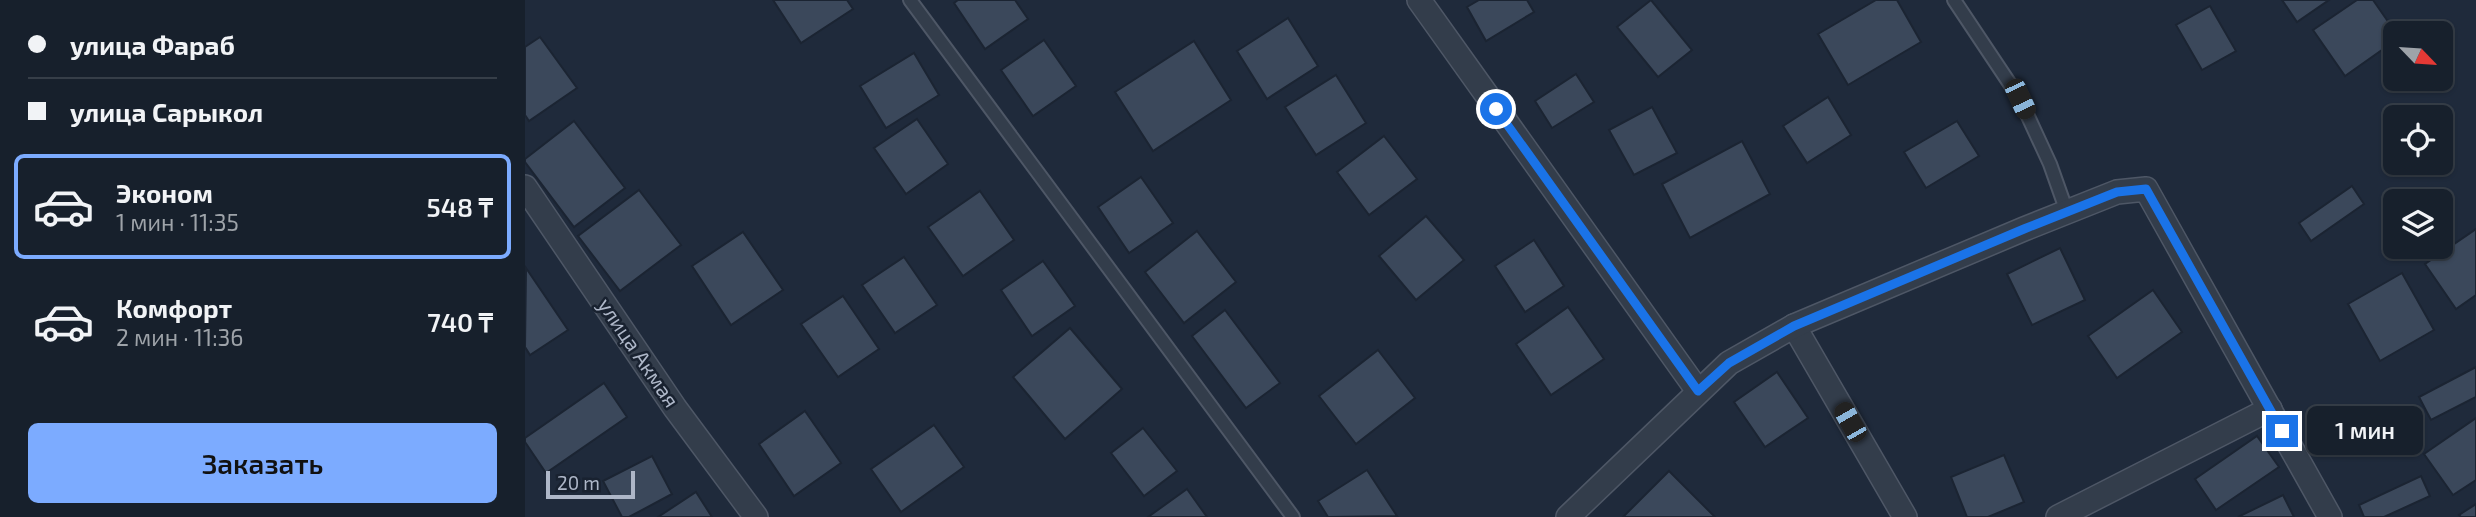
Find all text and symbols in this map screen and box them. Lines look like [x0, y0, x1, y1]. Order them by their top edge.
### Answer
north arrow [2383, 21, 2453, 91]
map controls [2383, 21, 2453, 259]
text: улица Фараб [70, 29, 235, 60]
car [2002, 76, 2039, 122]
route start [1480, 93, 1512, 125]
text: улица Сарыкол [70, 96, 263, 127]
button: locate [2383, 105, 2453, 175]
icon: car [32, 175, 95, 238]
text: Эконом [116, 177, 213, 208]
button: layers [2383, 189, 2453, 259]
text: 548 ₸ [427, 191, 493, 222]
text: 1 мин · 11:35 [116, 208, 239, 236]
icon: car [32, 290, 95, 353]
text: Комфорт [116, 292, 232, 323]
street label: улица Акмая [593, 293, 685, 412]
text: 740 ₸ [427, 306, 493, 337]
text: 2 мин · 11:36 [116, 323, 244, 351]
car [1831, 399, 1870, 445]
callout: 1 мин [2307, 406, 2422, 456]
route end [2266, 415, 2298, 447]
text: 1 мин [2335, 416, 2395, 444]
button: Заказать [28, 423, 497, 503]
scale bar [546, 468, 635, 500]
text: 20 m [557, 471, 600, 494]

